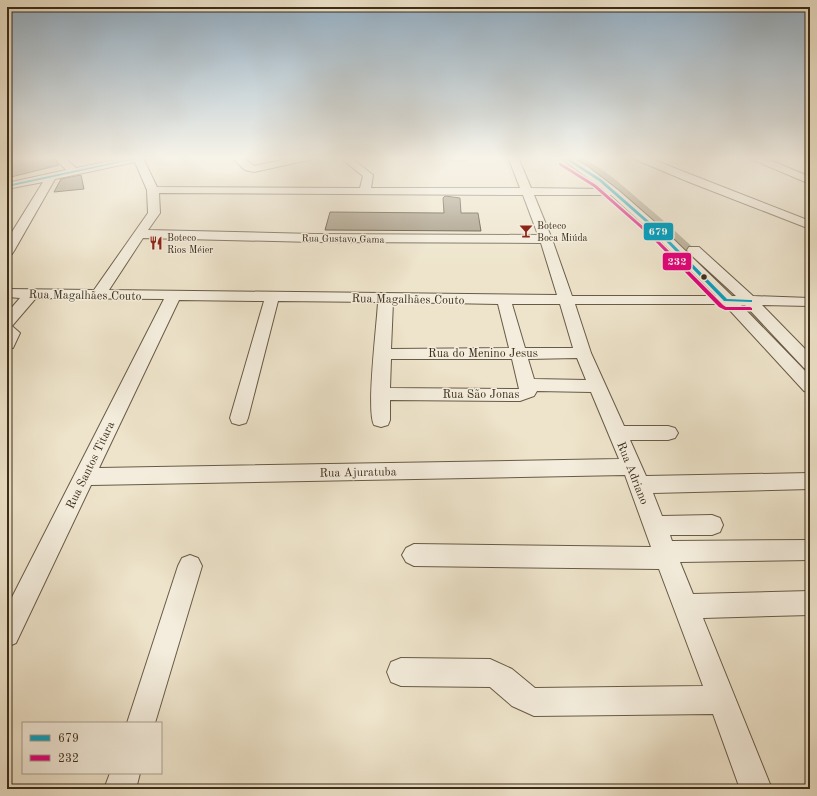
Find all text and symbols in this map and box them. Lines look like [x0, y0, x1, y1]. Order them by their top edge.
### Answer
place label: Boteco Boca Miúda [537, 221, 588, 243]
line badge: 679 [643, 222, 674, 241]
bar icon: Boteco Boca Miúda [518, 223, 534, 239]
text: 679 [648, 227, 668, 238]
place label: Boteco Rios Méier [167, 233, 213, 255]
street label: Rua Gustavo Gama [301, 233, 385, 245]
restaurant icon: Boteco Rios Méier [148, 235, 164, 251]
line badge: 232 [662, 252, 692, 271]
text: 232 [667, 257, 687, 268]
unlabelled marker [699, 272, 709, 282]
street label: Rua Magalhães Couto [28, 289, 142, 303]
street label: Rua Magalhães Couto [351, 293, 465, 307]
street label: Rua do Menino Jesus [428, 348, 538, 360]
street label: Rua São Jonas [442, 389, 520, 401]
street label: Rua Santos Titara [65, 420, 117, 511]
street label: Rua Adriano [614, 440, 650, 506]
street label: Rua Ajuratuba [319, 466, 397, 480]
legend [22, 722, 162, 774]
text: 679 [58, 733, 79, 745]
text: 232 [58, 753, 79, 765]

